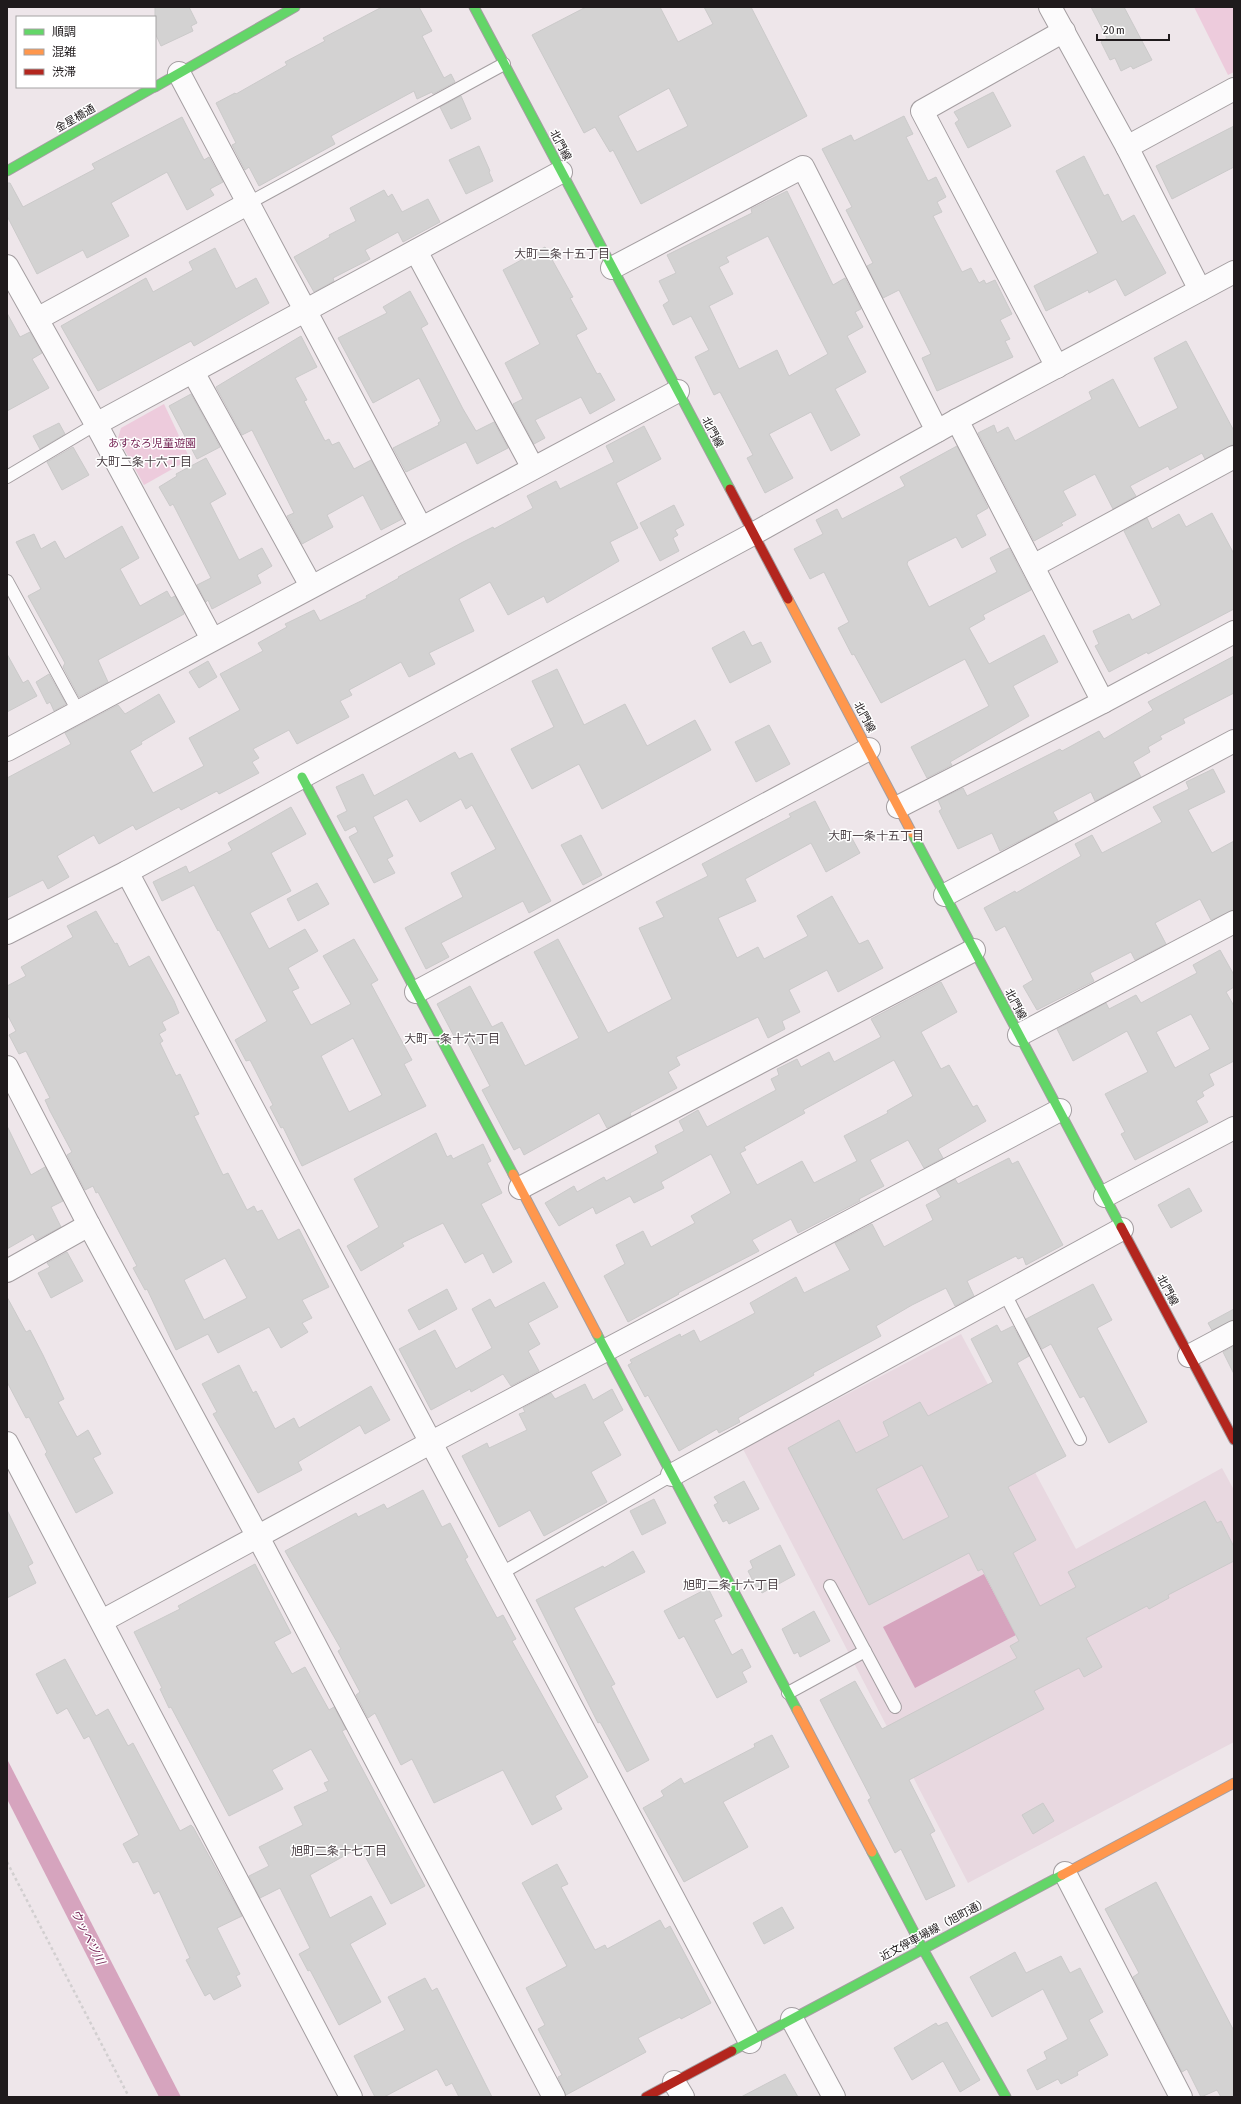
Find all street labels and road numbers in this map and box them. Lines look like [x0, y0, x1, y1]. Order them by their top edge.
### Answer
street label: 金星橋通 [53, 102, 97, 134]
street label: 北門線 [548, 128, 574, 162]
street label: 北門線 [700, 415, 726, 449]
street label: 北門線 [852, 700, 878, 734]
street label: 北門線 [1003, 987, 1029, 1021]
street label: 北門線 [1155, 1273, 1181, 1307]
street label: 近文停車場線（旭町通） [878, 1895, 990, 1963]

